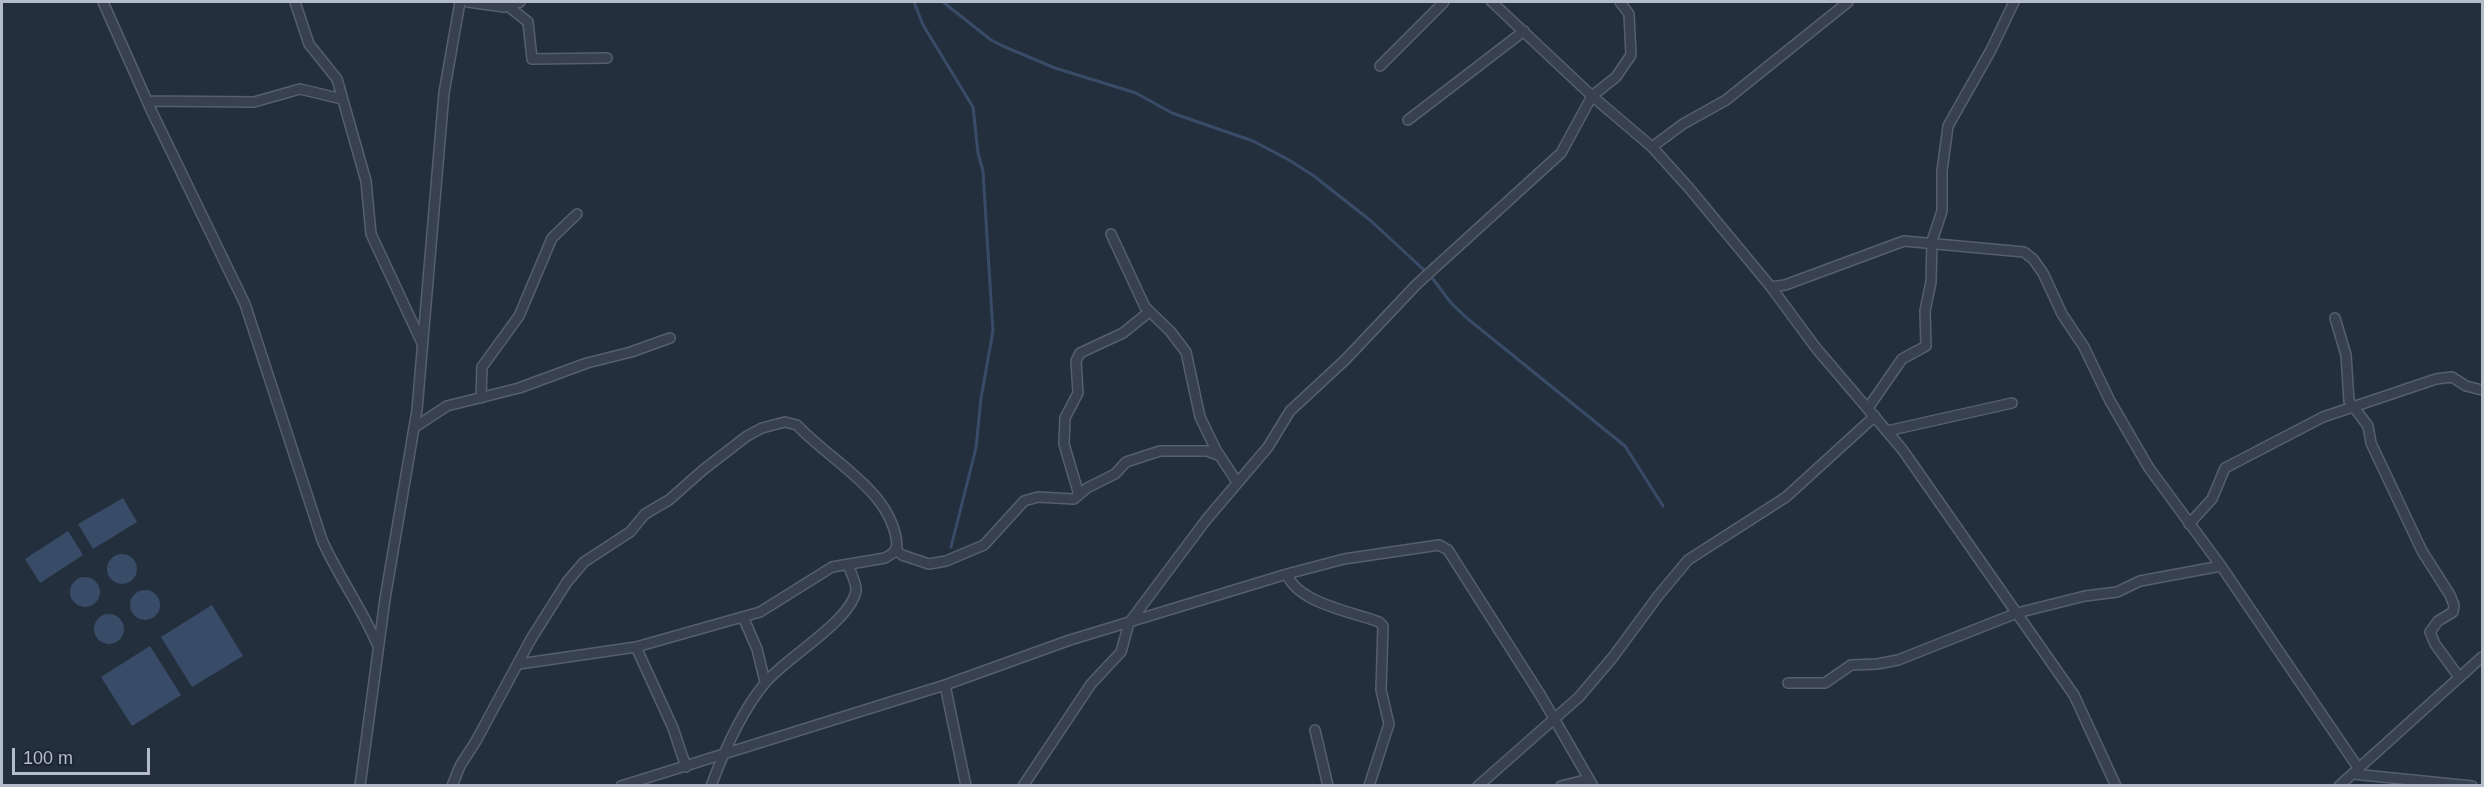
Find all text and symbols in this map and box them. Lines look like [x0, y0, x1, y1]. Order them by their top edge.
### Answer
scale bar [15, 736, 153, 774]
text: 100 m [23, 748, 73, 768]

